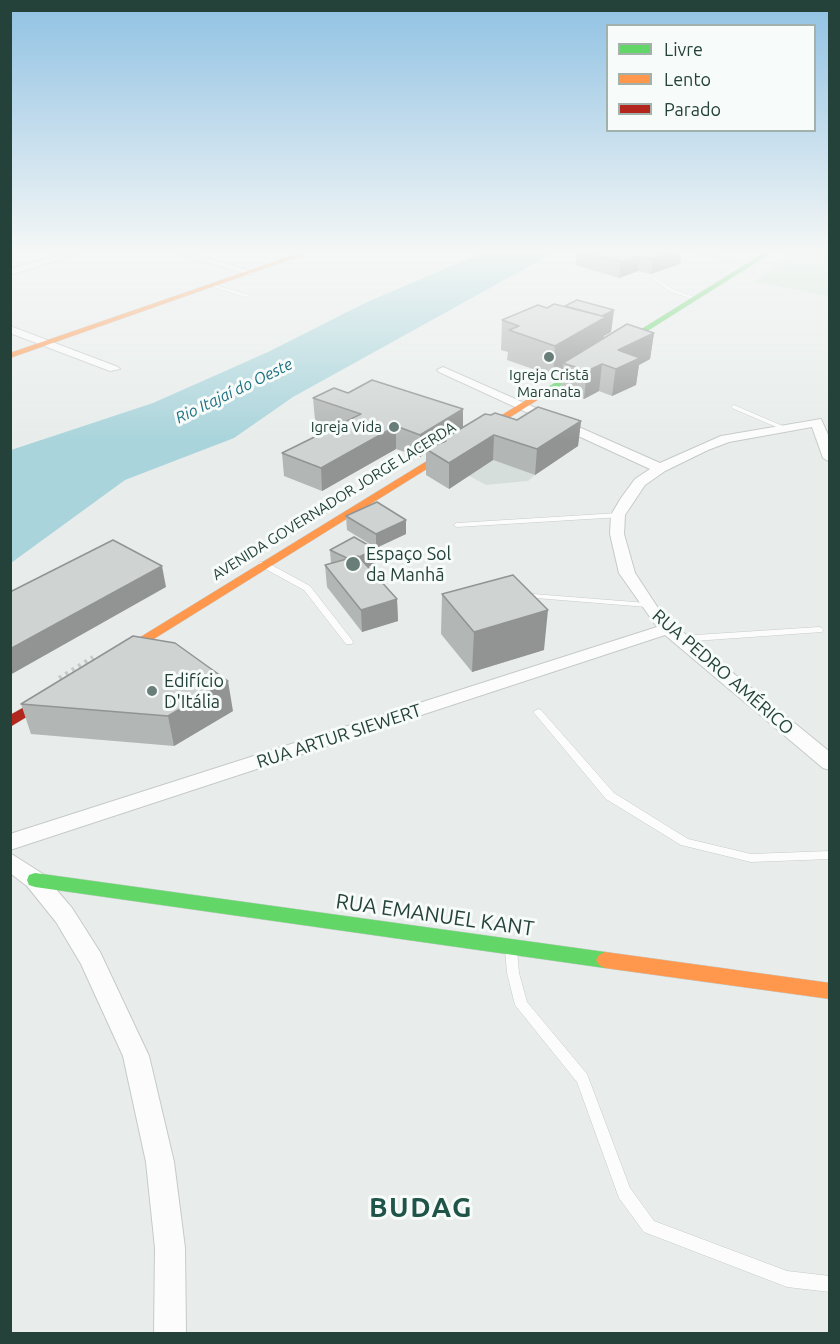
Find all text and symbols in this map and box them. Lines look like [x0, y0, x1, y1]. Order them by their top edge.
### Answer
legend [606, 24, 816, 132]
text: Livre [664, 39, 703, 59]
text: Lento [664, 69, 711, 89]
text: Parado [664, 99, 721, 119]
marker: Igreja Cristã Maranata [542, 350, 556, 364]
water label: Rio Itajaí do Oeste [172, 354, 296, 428]
place label: Igreja Cristã Maranata [509, 366, 589, 401]
street label: AVENIDA GOVERNADOR JORGE LACERDA [209, 418, 459, 584]
place label: Igreja Vida [311, 418, 382, 436]
marker: Igreja Vida [387, 420, 401, 434]
place label: Espaço Sol da Manhã [366, 543, 451, 586]
marker: Espaço Sol da Manhã [344, 555, 362, 573]
street label: RUA PEDRO AMÉRICO [648, 605, 798, 739]
place label: Edifício D'Itália [164, 670, 224, 712]
marker: Edifício D'Itália [145, 684, 159, 698]
street label: RUA ARTUR SIEWERT [254, 699, 424, 773]
street label: RUA EMANUEL KANT [334, 889, 536, 941]
district label: BUDAG [369, 1191, 473, 1225]

